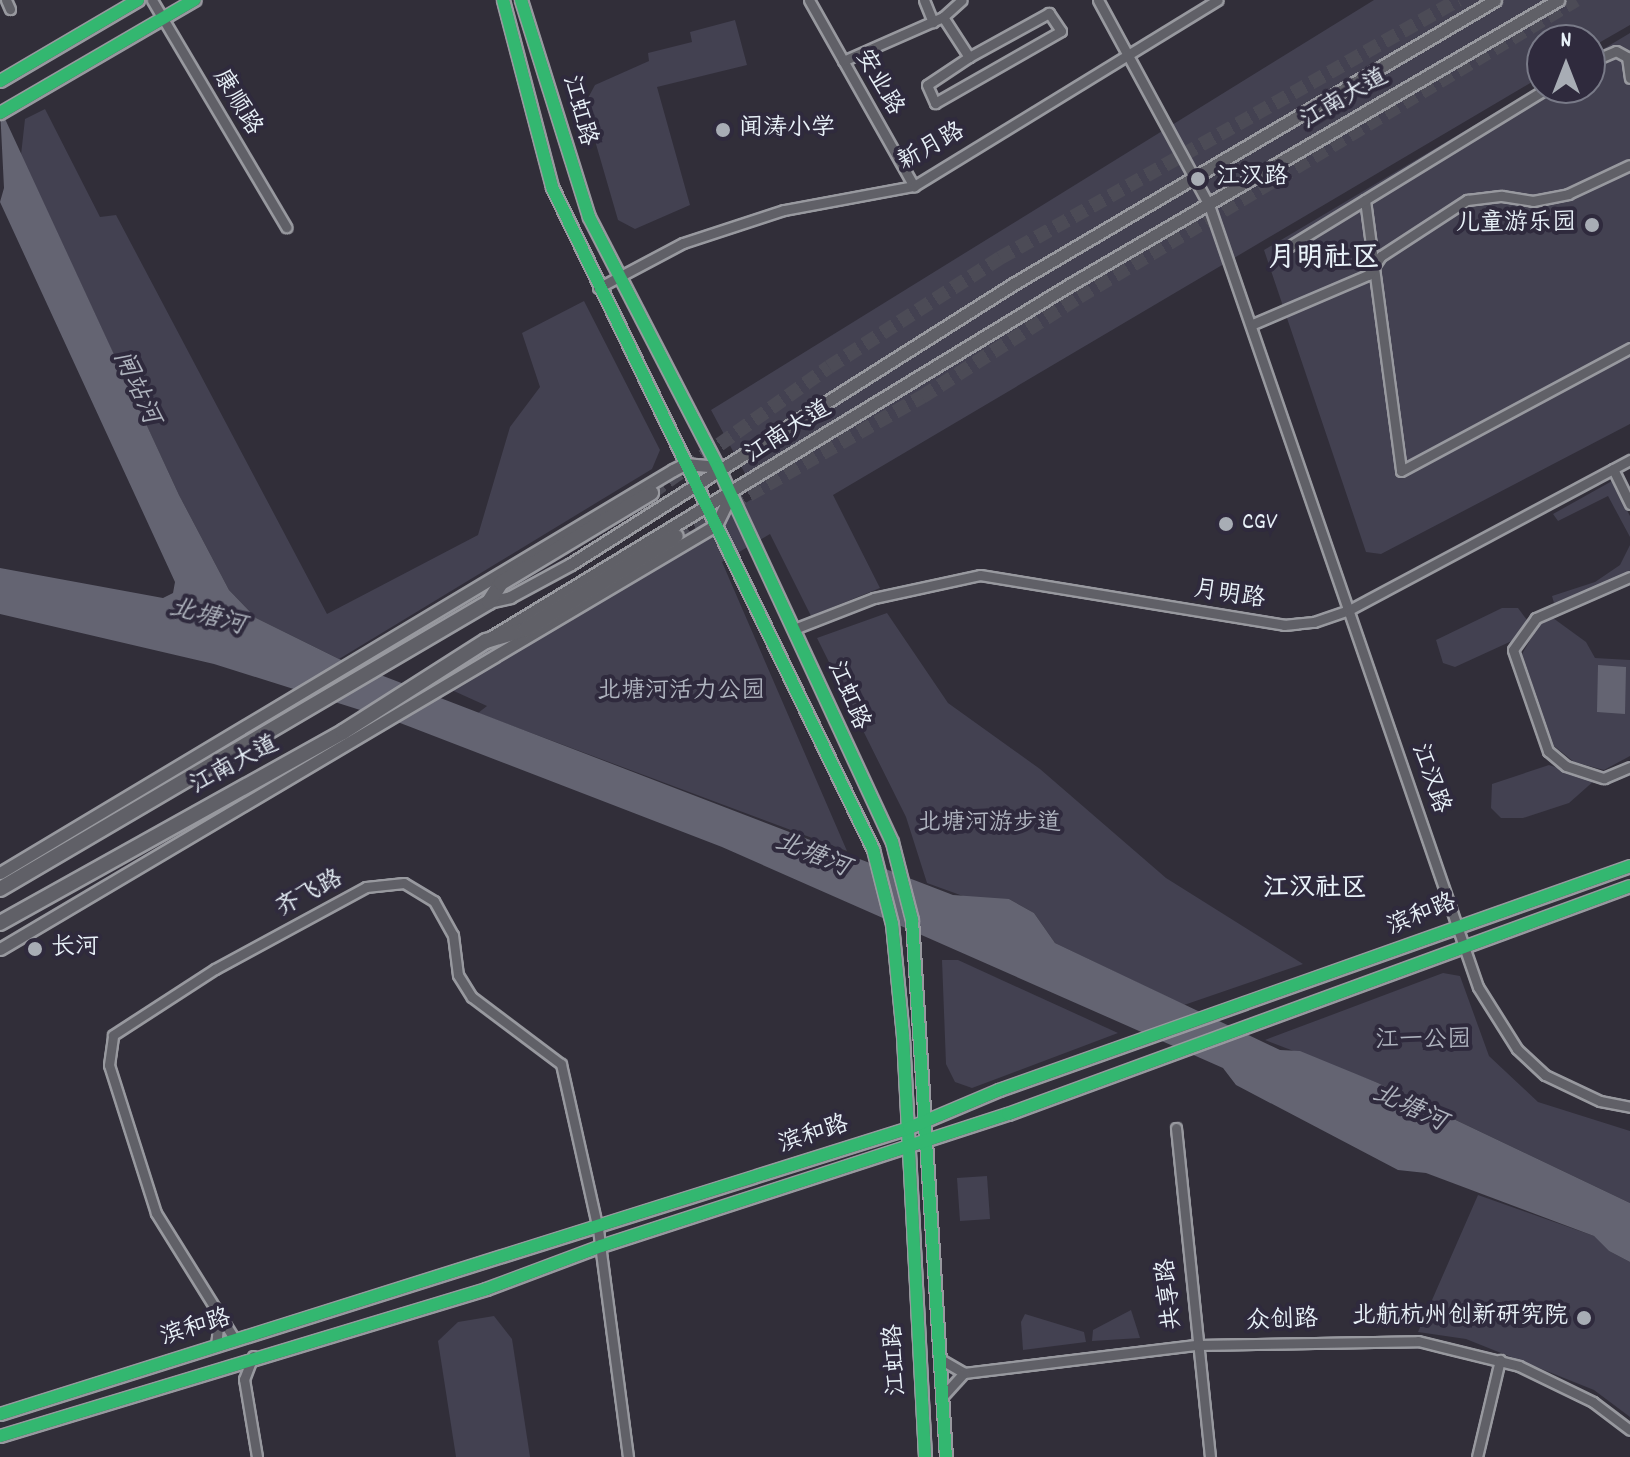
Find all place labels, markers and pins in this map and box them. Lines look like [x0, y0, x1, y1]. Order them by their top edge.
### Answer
place label: 闻涛小学 [739, 116, 835, 144]
marker: 闻涛小学 [714, 121, 732, 139]
place label: 江汉路 [1216, 165, 1288, 193]
marker: 江汉路 [1187, 168, 1209, 190]
place label: 儿童游乐园 [1456, 211, 1576, 239]
marker: 儿童游乐园 [1583, 216, 1601, 234]
place label: CGV [1242, 510, 1278, 538]
marker: CGV [1217, 515, 1235, 533]
place label: 长河 [51, 935, 99, 963]
marker: 长河 [26, 940, 44, 958]
place label: 北航杭州创新研究院 [1352, 1304, 1568, 1332]
marker: 北航杭州创新研究院 [1575, 1309, 1593, 1327]

